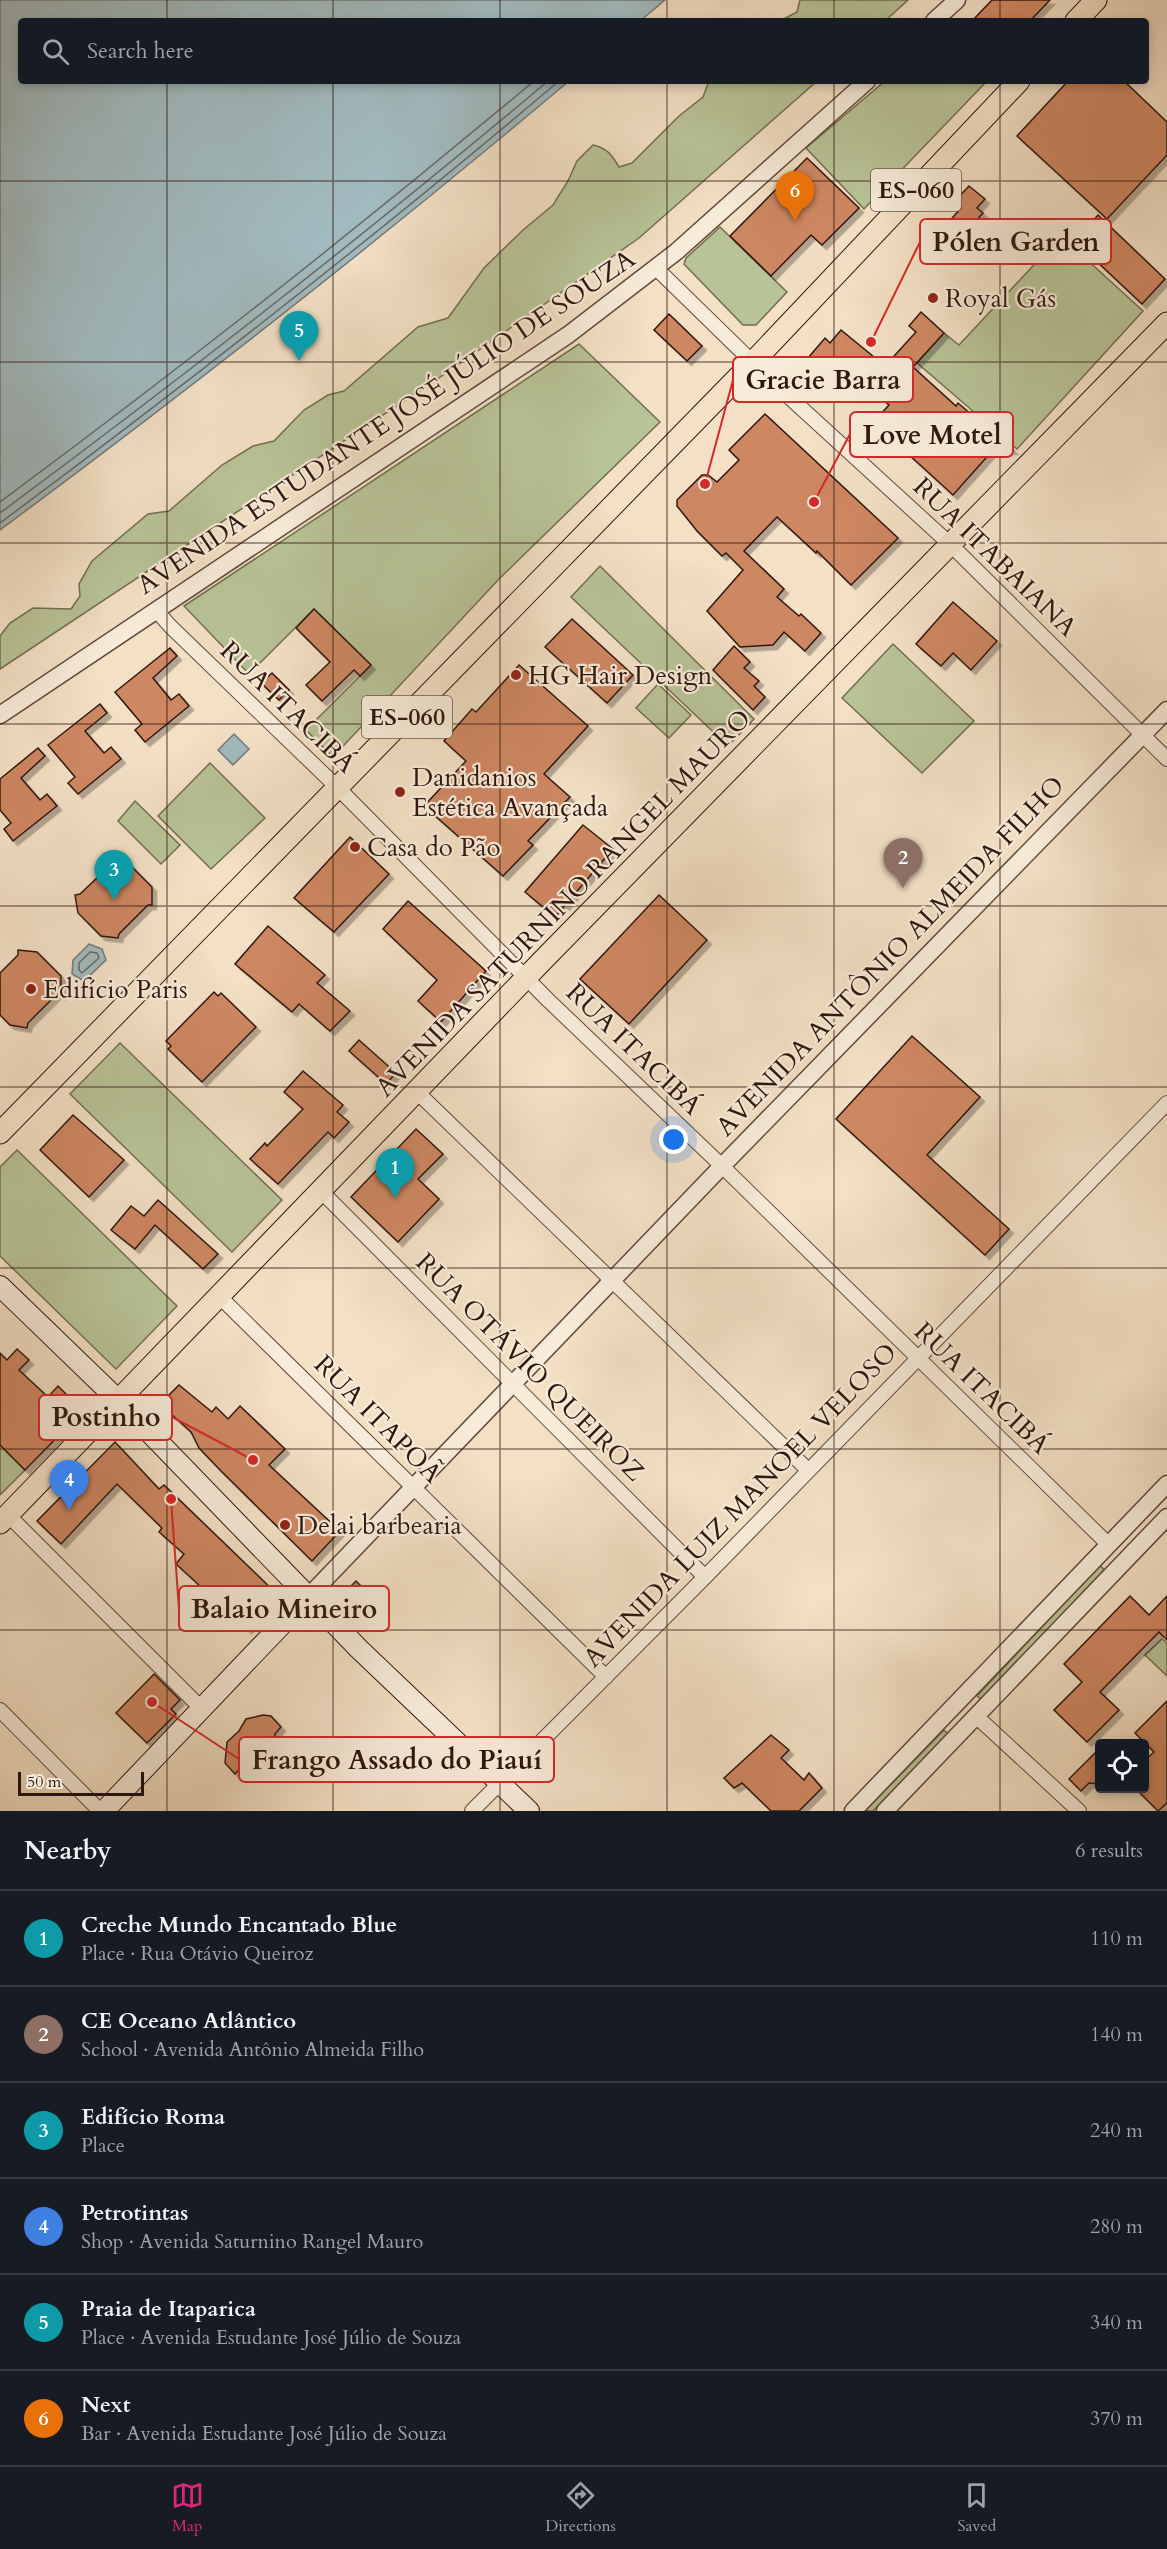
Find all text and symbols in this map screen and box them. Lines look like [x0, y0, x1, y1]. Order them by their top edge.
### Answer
search box [18, 18, 1149, 84]
icon: search [39, 35, 72, 68]
text: Search here [87, 36, 194, 66]
road number: ES-060 [871, 169, 961, 211]
pin: 6 [776, 172, 814, 221]
callout: Pólen Garden [920, 219, 1111, 264]
text: Pólen Garden [932, 224, 1100, 261]
street label: AVENIDA ESTUDANTE JOSÉ JÚLIO DE SOUZA [130, 241, 642, 603]
place label: Royal Gás [945, 281, 1056, 316]
marker: Royal Gás [926, 291, 940, 305]
pin: 5 [280, 312, 318, 361]
callout: Gracie Barra [733, 357, 913, 402]
text: Gracie Barra [745, 362, 901, 399]
callout: Love Motel [850, 412, 1013, 457]
text: Love Motel [862, 417, 1002, 454]
street label: RUA ITABAIANA [905, 470, 1085, 645]
street label: RUA ITACIBÁ [213, 633, 364, 781]
place label: HG Hair Design [528, 658, 713, 693]
marker: HG Hair Design [509, 668, 523, 682]
road number: ES-060 [362, 696, 452, 738]
street label: AVENIDA SATURNINO RANGEL MAURO [368, 701, 758, 1105]
place label: Danidanios Estética Avançada [412, 760, 608, 825]
street label: AVENIDA ANTÔNIO ALMEIDA FILHO [708, 768, 1072, 1144]
marker: Danidanios Estética Avançada [393, 785, 407, 799]
place label: Casa do Pão [367, 830, 501, 865]
pin: 2 [884, 838, 922, 888]
marker: Casa do Pão [348, 840, 362, 854]
pin: 3 [94, 850, 134, 900]
place label: Edifício Paris [43, 972, 188, 1007]
street label: RUA ITACIBÁ [559, 975, 710, 1123]
marker: Edifício Paris [24, 982, 38, 996]
your location [659, 1125, 688, 1154]
pin: 1 [376, 1148, 414, 1198]
street label: RUA OTÁVIO QUEIROZ [408, 1245, 652, 1489]
street label: RUA ITACIBÁ [907, 1314, 1058, 1462]
street label: AVENIDA LUIZ MANOEL VELOSO [575, 1335, 905, 1675]
street label: RUA ITAPOÃ [306, 1347, 450, 1491]
callout: Postinho [39, 1395, 172, 1440]
text: Postinho [52, 1399, 160, 1436]
pin: 4 [50, 1460, 88, 1510]
place label: Delai barbearia [297, 1508, 462, 1543]
marker: Delai barbearia [278, 1518, 292, 1532]
callout: Balaio Mineiro [179, 1586, 389, 1631]
text: Balaio Mineiro [191, 1591, 377, 1628]
callout: Frango Assado do Piauí [239, 1737, 554, 1782]
map controls [1095, 1739, 1149, 1793]
button: locate [1095, 1739, 1149, 1793]
text: Frango Assado do Piauí [252, 1742, 542, 1779]
scale bar [18, 1769, 144, 1796]
text: 50 m [27, 1771, 61, 1793]
text: Nearby [24, 1833, 112, 1868]
text: 6 results [1075, 1837, 1143, 1864]
text: Creche Mundo Encantado Blue [81, 1910, 397, 1940]
text: 1 [38, 1925, 49, 1952]
text: 110 m [1090, 1925, 1143, 1952]
text: Place · Rua Otávio Queiroz [81, 1940, 314, 1967]
text: CE Oceano Atlântico [81, 2006, 296, 2036]
text: 2 [38, 2021, 49, 2048]
text: 140 m [1090, 2021, 1143, 2048]
text: School · Avenida Antônio Almeida Filho [81, 2036, 424, 2063]
text: Edifício Roma [81, 2102, 225, 2132]
text: 3 [38, 2117, 49, 2144]
text: 240 m [1090, 2117, 1143, 2144]
text: Place [81, 2132, 125, 2159]
text: Petrotintas [81, 2198, 189, 2228]
text: 4 [38, 2213, 49, 2240]
text: 280 m [1090, 2213, 1143, 2240]
text: Shop · Avenida Saturnino Rangel Mauro [81, 2228, 423, 2255]
text: Praia de Itaparica [81, 2294, 256, 2324]
text: 5 [38, 2309, 49, 2336]
text: 340 m [1090, 2309, 1143, 2336]
text: Place · Avenida Estudante José Júlio de Souza [81, 2324, 461, 2351]
text: Next [81, 2390, 130, 2420]
text: 6 [38, 2405, 49, 2432]
text: 370 m [1090, 2405, 1143, 2432]
text: Bar · Avenida Estudante José Júlio de Souza [81, 2420, 447, 2447]
tab: Map [171, 2479, 204, 2537]
tab: Directions [545, 2479, 616, 2537]
tab: Saved [957, 2479, 996, 2537]

